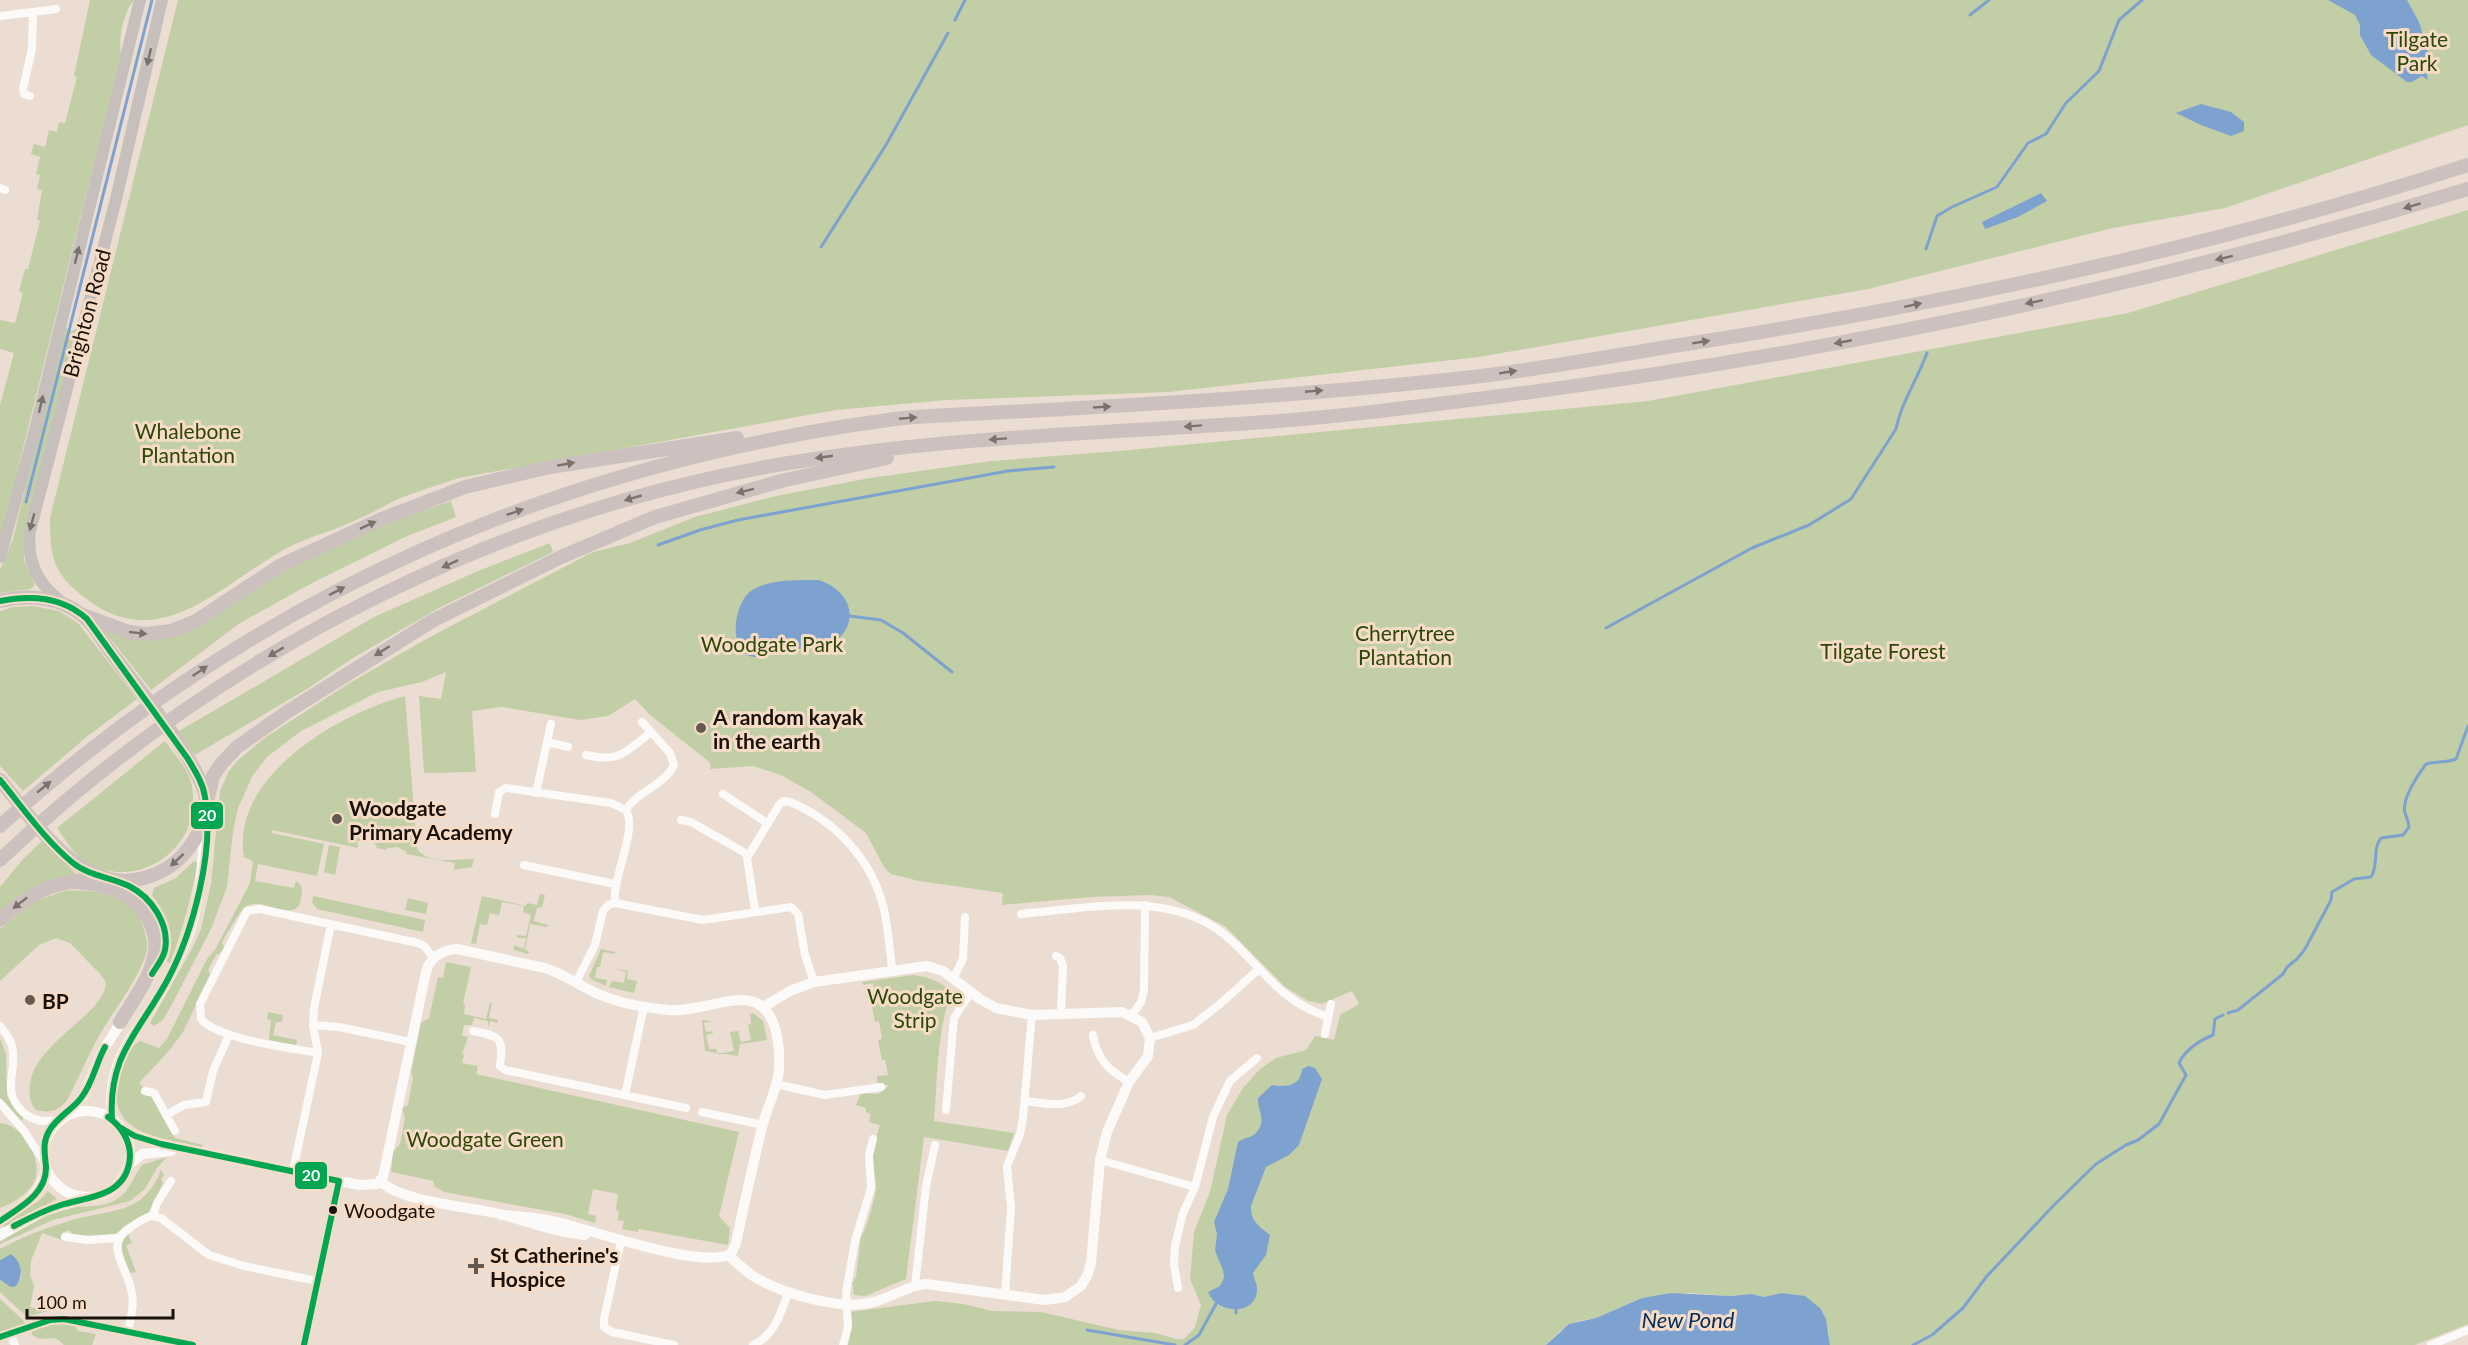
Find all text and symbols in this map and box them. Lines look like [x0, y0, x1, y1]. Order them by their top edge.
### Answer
park label: Tilgate Park [2386, 26, 2448, 75]
one-way arrow [143, 48, 153, 66]
one-way arrow [2403, 202, 2421, 211]
street label: Brighton Road [57, 246, 115, 380]
one-way arrow [73, 246, 83, 264]
one-way arrow [2215, 254, 2233, 263]
one-way arrow [2025, 298, 2044, 307]
one-way arrow [1904, 299, 1923, 309]
one-way arrow [1691, 337, 1710, 346]
one-way arrow [1834, 338, 1853, 347]
one-way arrow [1499, 367, 1518, 376]
one-way arrow [1305, 386, 1324, 396]
one-way arrow [37, 394, 47, 413]
one-way arrow [1093, 402, 1112, 411]
one-way arrow [898, 413, 917, 422]
park label: Whalebone Plantation [135, 418, 241, 467]
one-way arrow [1183, 421, 1202, 431]
one-way arrow [989, 435, 1008, 444]
one-way arrow [814, 453, 833, 462]
one-way arrow [557, 459, 576, 468]
one-way arrow [735, 486, 754, 496]
one-way arrow [624, 493, 642, 503]
one-way arrow [506, 507, 524, 517]
one-way arrow [27, 513, 37, 532]
one-way arrow [360, 520, 377, 529]
one-way arrow [442, 559, 459, 568]
one-way arrow [328, 586, 345, 595]
park label: Cherrytree Plantation [1355, 620, 1455, 669]
one-way arrow [129, 628, 148, 637]
park label: Woodgate Park [701, 631, 843, 656]
park label: Tilgate Forest [1820, 638, 1946, 663]
one-way arrow [375, 645, 391, 657]
one-way arrow [268, 646, 284, 657]
one-way arrow [192, 666, 208, 677]
place label: A random kayak in the earth [712, 704, 864, 753]
marker: A random kayak in the earth [694, 721, 708, 735]
one-way arrow [36, 781, 52, 794]
place label: Woodgate Primary Academy [349, 795, 514, 844]
line badge: 20 [190, 801, 224, 830]
text: 20 [198, 805, 216, 824]
marker: Woodgate Primary Academy [330, 812, 344, 826]
one-way arrow [169, 853, 184, 867]
one-way arrow [13, 897, 28, 909]
park label: Woodgate Strip [867, 983, 963, 1032]
place label: BP [42, 988, 69, 1013]
marker: BP [23, 993, 37, 1007]
park label: Woodgate Green [406, 1126, 564, 1151]
line badge: 20 [294, 1161, 328, 1190]
text: 20 [302, 1165, 320, 1184]
place label: Woodgate [344, 1198, 435, 1222]
marker: Woodgate [327, 1204, 339, 1216]
place label: St Catherine's Hospice [490, 1242, 618, 1291]
marker: St Catherine's Hospice [467, 1257, 485, 1275]
scale bar [27, 1282, 172, 1320]
text: 100 m [36, 1291, 87, 1313]
water label: New Pond [1641, 1306, 1735, 1333]

